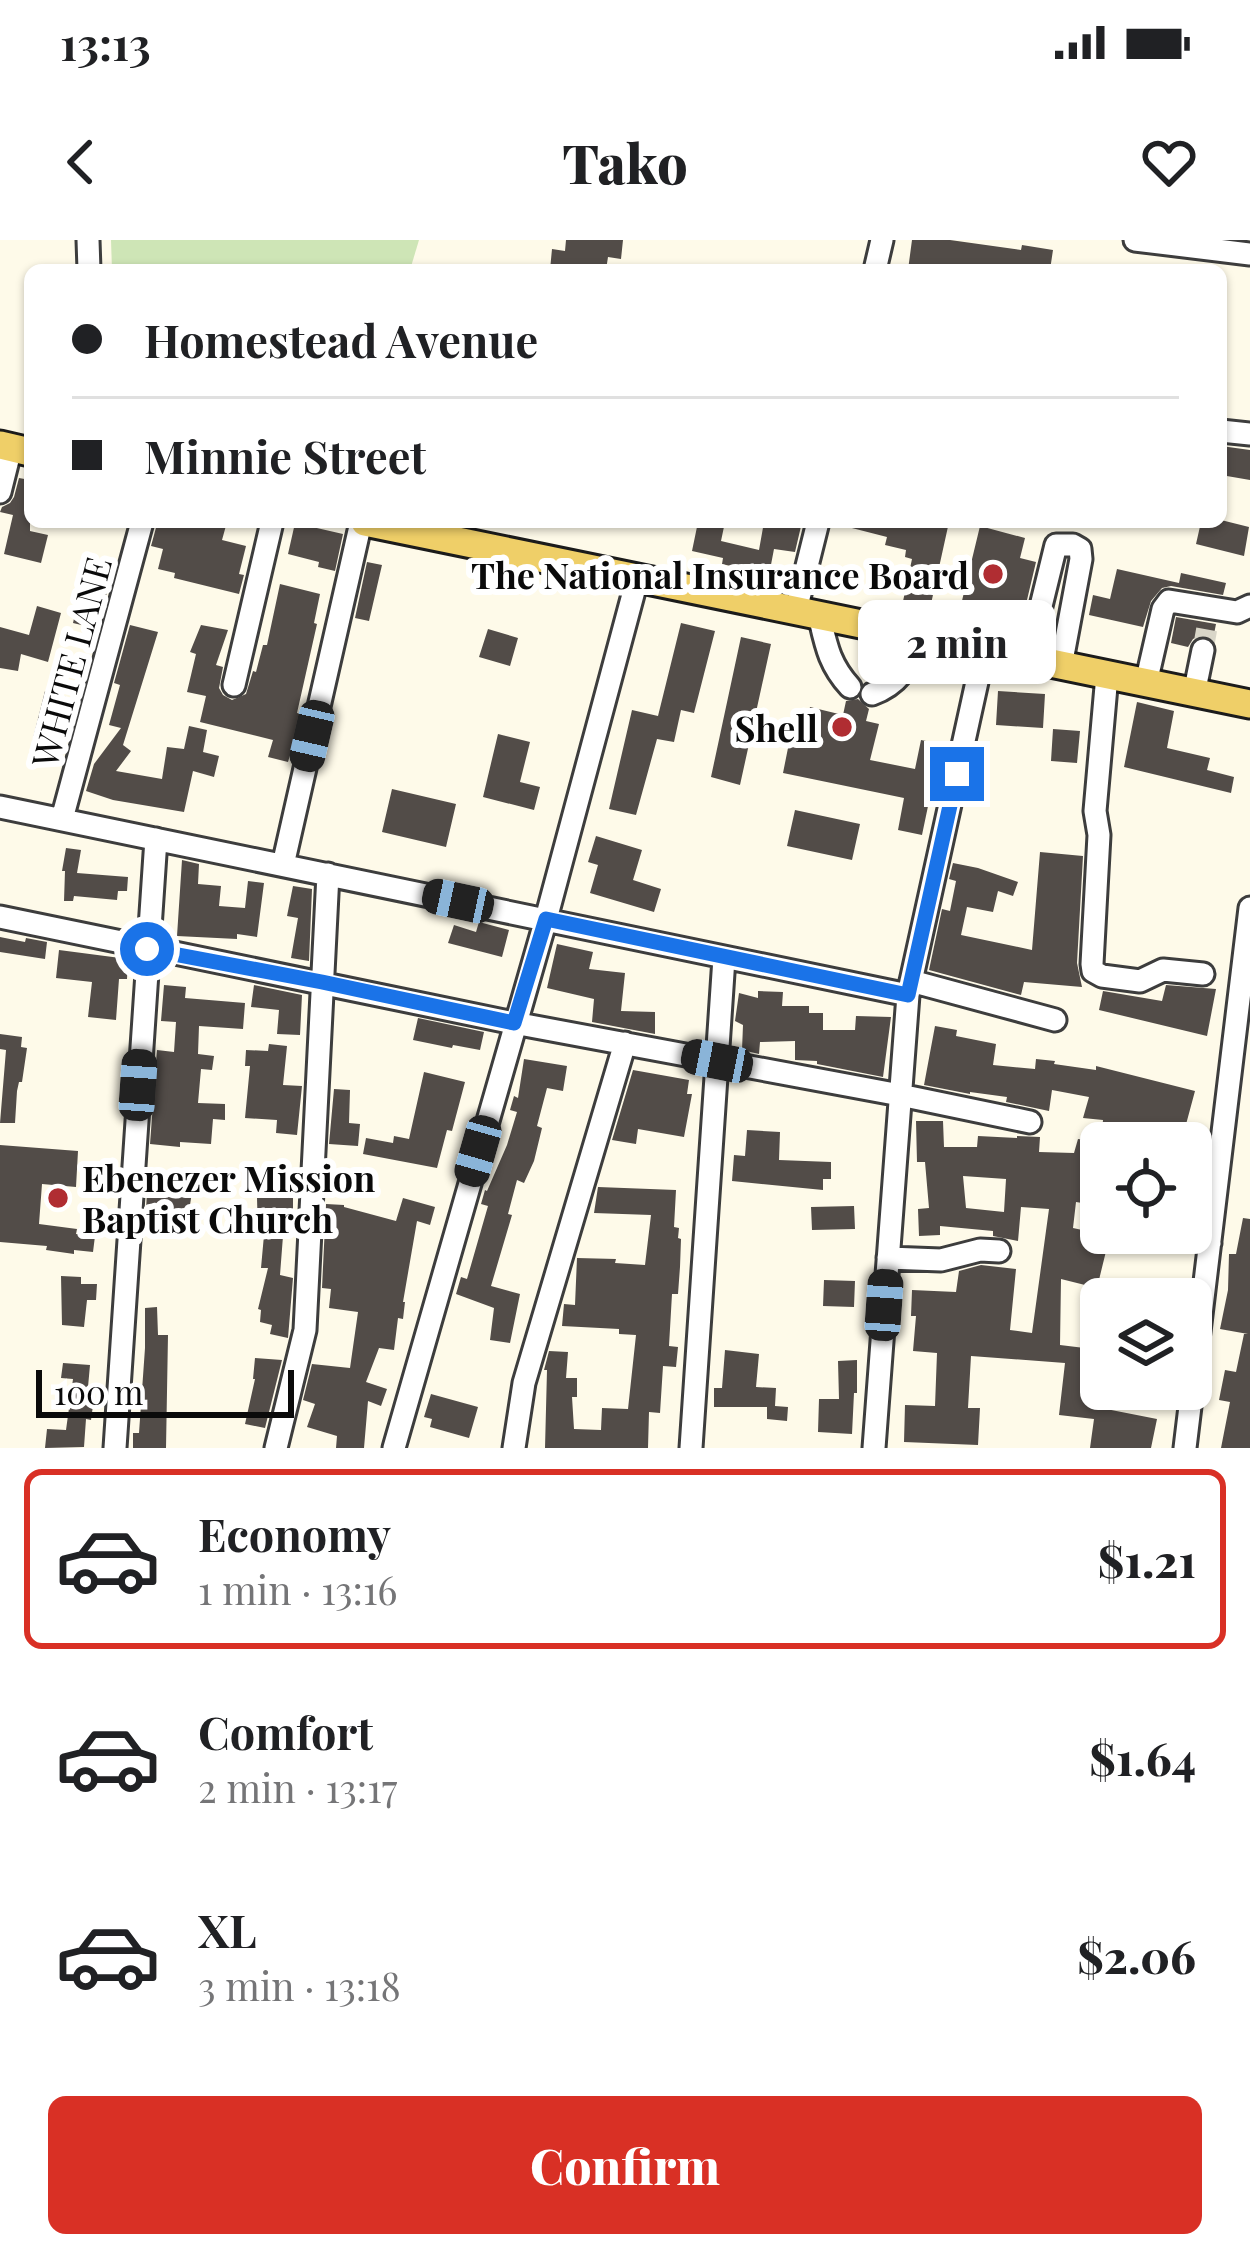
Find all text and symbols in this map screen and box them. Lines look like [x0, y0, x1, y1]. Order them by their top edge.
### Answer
text: 13:13 [60, 12, 151, 72]
text: Tako [562, 126, 688, 198]
icon: back [48, 129, 114, 195]
icon: heart [1136, 129, 1202, 195]
text: Homestead Avenue [144, 309, 538, 369]
text: Minnie Street [144, 425, 426, 485]
place label: The National Insurance Board [471, 550, 969, 598]
street label: WHITE LANE [19, 552, 121, 773]
marker: The National Insurance Board [980, 561, 1006, 587]
callout: 2 min [858, 600, 1056, 684]
text: 2 min [906, 616, 1008, 668]
car [286, 697, 338, 775]
place label: Shell [735, 703, 818, 751]
marker: Shell [829, 714, 855, 740]
route end [930, 747, 984, 801]
car [419, 876, 497, 926]
route start [120, 922, 174, 976]
car [678, 1036, 756, 1086]
car [118, 1048, 158, 1122]
car [451, 1111, 505, 1191]
map controls [1080, 1122, 1212, 1410]
button: locate [1080, 1122, 1212, 1254]
place label: Ebenezer Mission Baptist Church [82, 1153, 375, 1242]
marker: Ebenezer Mission Baptist Church [45, 1185, 71, 1211]
car [864, 1268, 904, 1342]
button: layers [1080, 1278, 1212, 1410]
scale bar [36, 1364, 294, 1417]
text: 100 m [54, 1369, 143, 1413]
text: Economy [198, 1503, 391, 1563]
icon: car [54, 1505, 162, 1613]
text: $1.21 [1098, 1529, 1196, 1589]
text: 1 min · 13:16 [198, 1563, 398, 1615]
text: Comfort [198, 1701, 373, 1761]
icon: car [54, 1703, 162, 1811]
text: $1.64 [1089, 1727, 1196, 1787]
text: 2 min · 13:17 [198, 1761, 397, 1813]
text: XL [198, 1899, 257, 1959]
icon: car [54, 1901, 162, 2009]
text: $2.06 [1077, 1925, 1196, 1985]
text: 3 min · 13:18 [198, 1959, 401, 2011]
button: Confirm [48, 2096, 1202, 2234]

